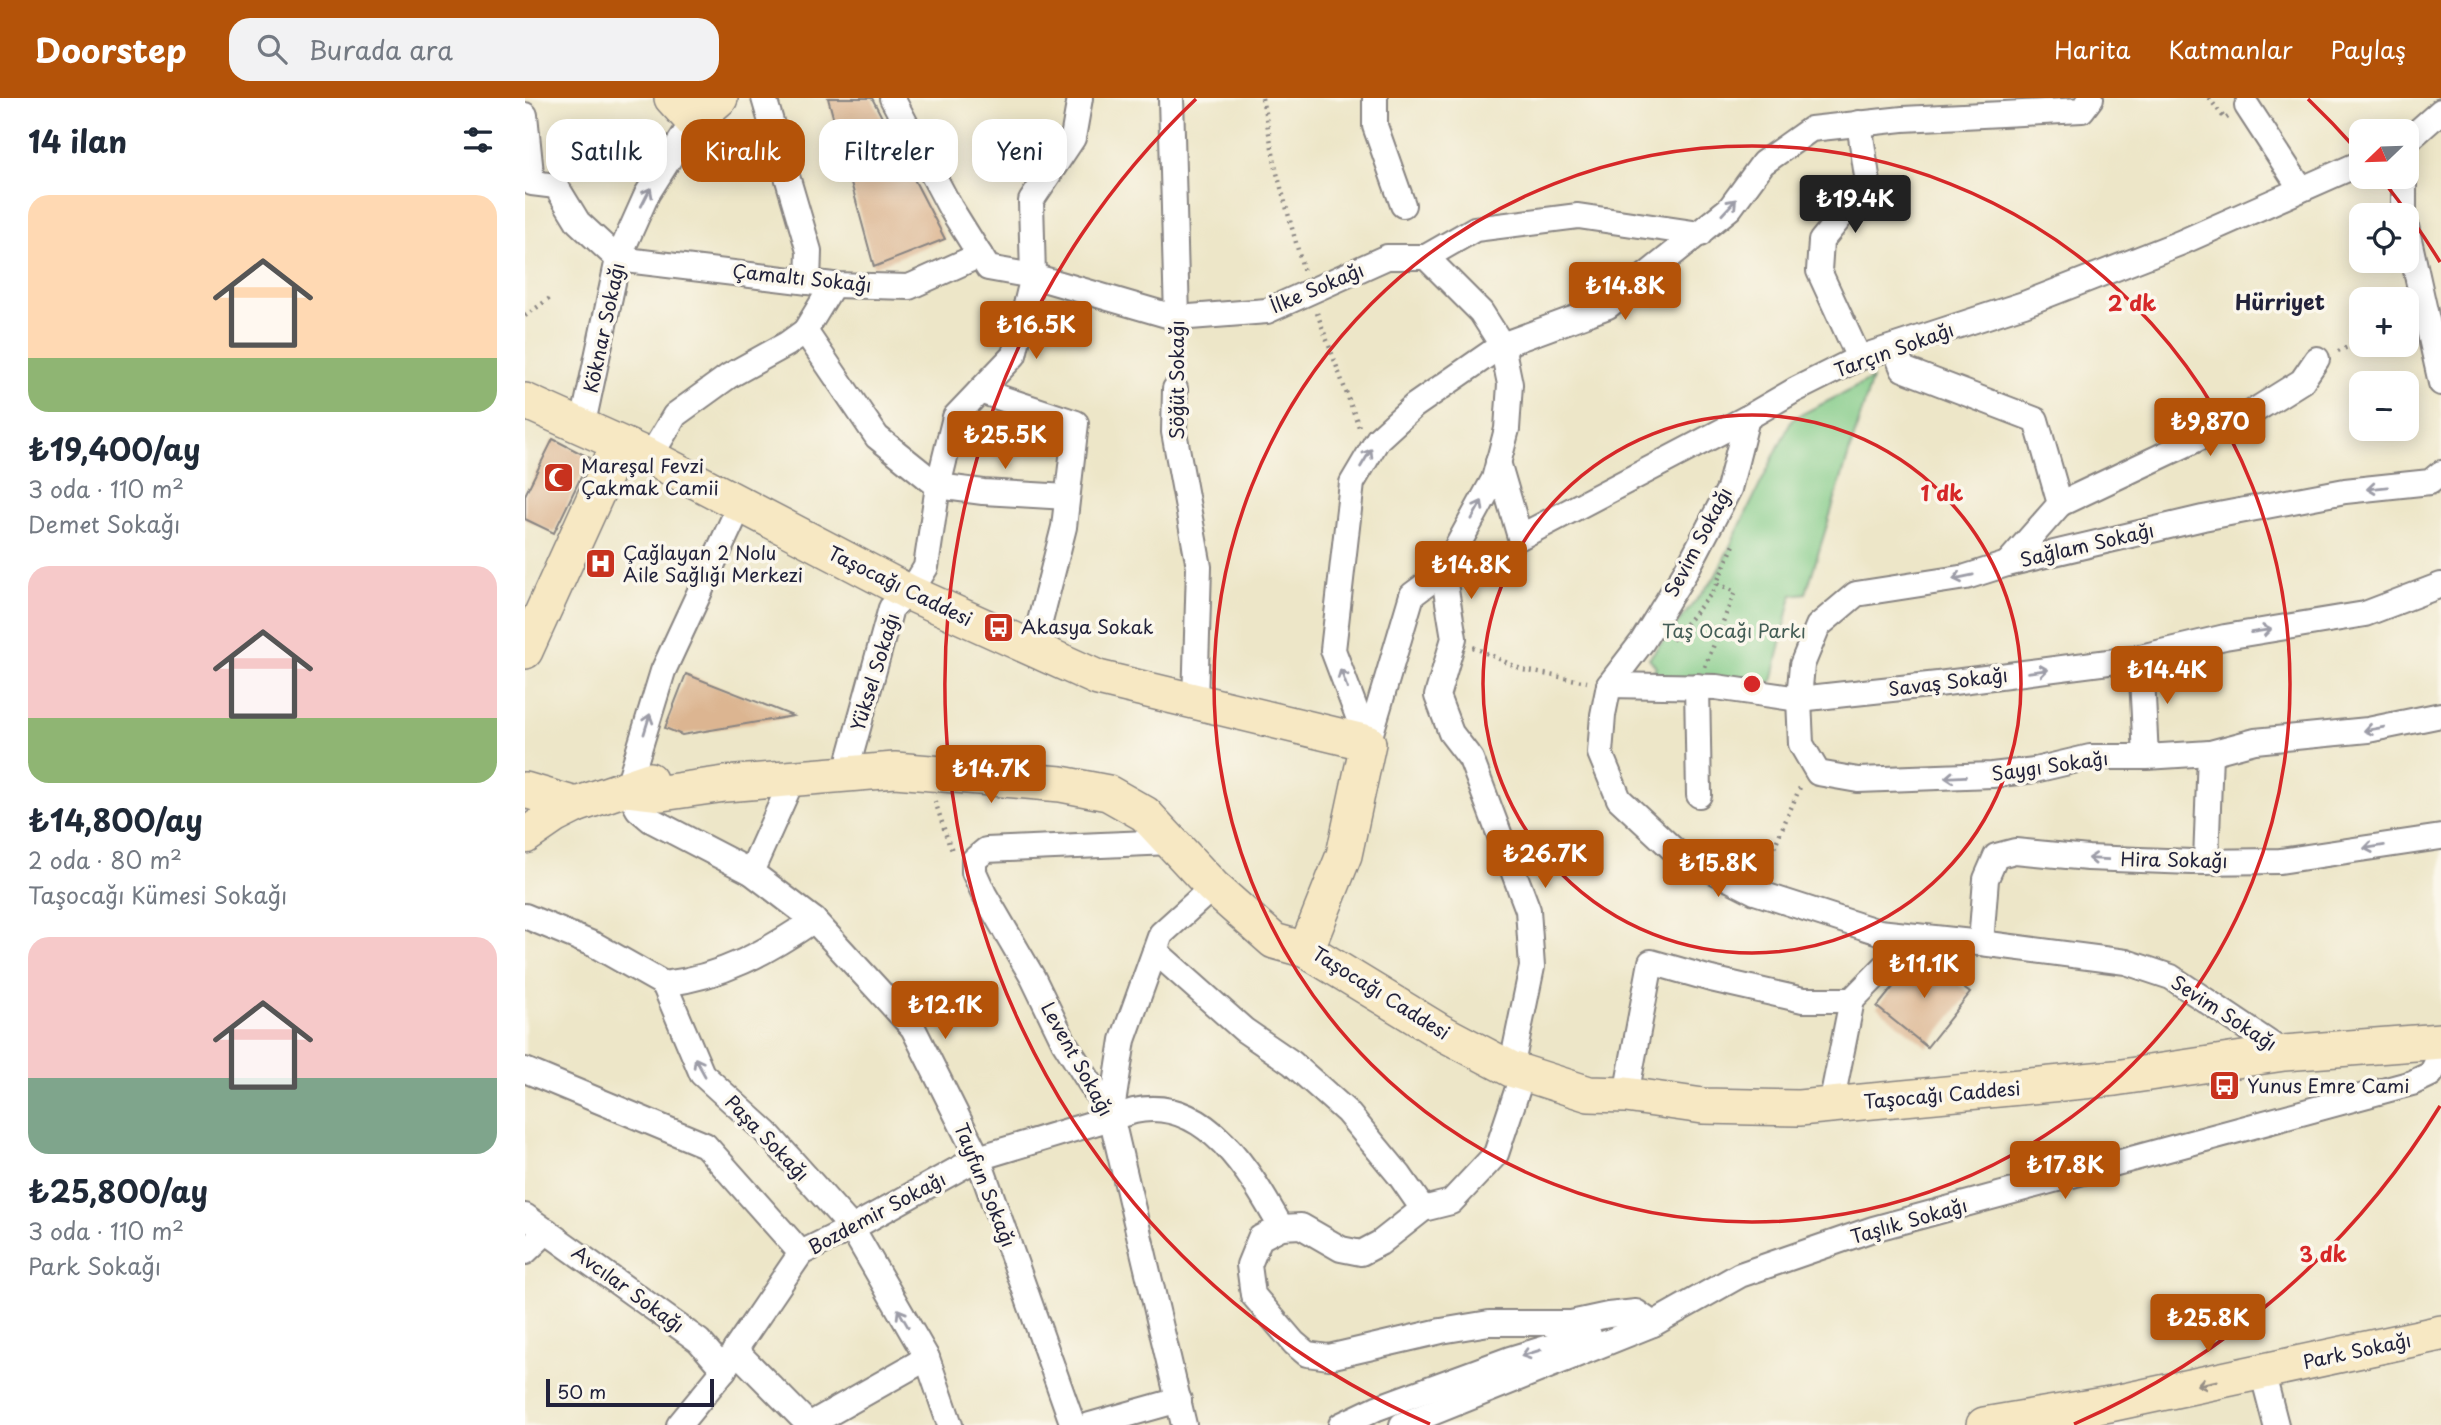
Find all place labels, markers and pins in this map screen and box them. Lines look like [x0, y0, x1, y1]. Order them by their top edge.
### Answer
pin: ₺19.4K [1798, 176, 1912, 235]
pin: ₺14.8K [1568, 262, 1682, 322]
pin: ₺16.5K [979, 302, 1093, 361]
pin: ₺9,870 [2153, 398, 2267, 458]
pin: ₺25.5K [948, 412, 1062, 471]
place label: Mareşal Fevzi Çakmak Camii [581, 451, 719, 501]
mosque icon: Mareşal Fevzi Çakmak Camii [541, 460, 575, 494]
place label: Çağlayan 2 Nolu Aile Sağlığı Merkezi [623, 538, 803, 588]
pin: ₺14.8K [1414, 542, 1528, 601]
hospital icon: Çağlayan 2 Nolu Aile Sağlığı Merkezi [583, 547, 617, 581]
bus stop icon: Akasya Sokak [981, 610, 1015, 644]
place label: Akasya Sokak [1021, 612, 1154, 640]
pin: ₺14.4K [2110, 646, 2224, 706]
centre of rings [1740, 672, 1764, 696]
pin: ₺14.7K [934, 746, 1048, 805]
pin: ₺26.7K [1488, 830, 1602, 890]
pin: ₺15.8K [1661, 840, 1775, 899]
pin: ₺11.1K [1867, 940, 1981, 1000]
pin: ₺12.1K [888, 982, 1002, 1041]
bus stop icon: Yunus Emre Cami [2207, 1069, 2241, 1103]
place label: Yunus Emre Cami [2247, 1071, 2410, 1099]
pin: ₺17.8K [2008, 1142, 2122, 1201]
pin: ₺25.8K [2151, 1294, 2265, 1354]

